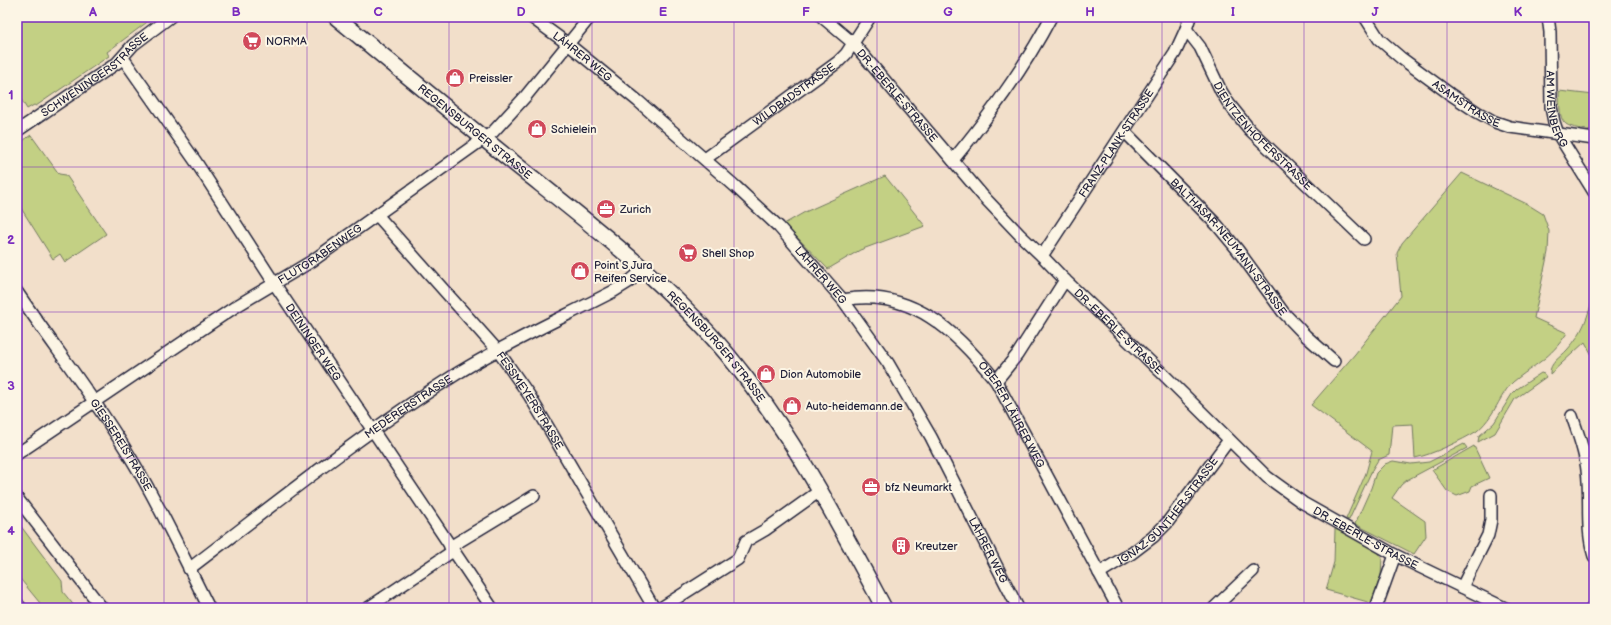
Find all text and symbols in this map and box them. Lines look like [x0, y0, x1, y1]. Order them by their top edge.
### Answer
text: A [88, 4, 97, 20]
text: B [231, 4, 241, 20]
text: C [373, 4, 383, 20]
text: D [516, 4, 526, 20]
text: E [659, 4, 668, 20]
text: F [802, 4, 810, 20]
text: G [943, 4, 953, 20]
text: H [1085, 4, 1095, 20]
text: I [1231, 4, 1235, 20]
text: J [1371, 4, 1379, 20]
text: K [1514, 4, 1523, 20]
street label: LÄHRER WEG [550, 29, 615, 84]
street label: SCHWENINGERSTRASSE [39, 30, 151, 120]
supermarket icon: NORMA [241, 30, 263, 52]
place label: NORMA [266, 35, 307, 48]
street label: DR.-EBERLE-STRASSE [854, 46, 940, 145]
street label: WILDBADSTRASSE [751, 60, 838, 129]
shop icon: Preissler [444, 67, 466, 89]
street label: AM WEINBERG [1544, 70, 1571, 150]
place label: Preissler [469, 72, 514, 85]
street label: ASAMSTRASSE [1430, 77, 1502, 130]
street label: DIENTZENHOFERSTRASSE [1211, 80, 1315, 193]
street label: REGENSBURGER STRASSE [415, 81, 534, 182]
text: 1 [8, 87, 14, 103]
street label: FRANZ-PLANK-STRASSE [1076, 87, 1157, 200]
shop icon: Schielein [526, 118, 548, 140]
place label: Schielein [551, 123, 596, 136]
street label: BALTHASAR-NEUMANN-STRASSE [1168, 176, 1289, 318]
office icon: Zurich [595, 198, 617, 220]
place label: Zurich [619, 203, 651, 216]
street label: FLUTGRABENWEG [276, 222, 365, 287]
text: 2 [7, 232, 15, 248]
supermarket icon: Shell Shop [677, 242, 699, 264]
street label: LÄHRER WEG [792, 244, 849, 307]
place label: Shell Shop [702, 247, 754, 260]
place label: Point S Jura Reifen Service [594, 259, 667, 285]
shop icon: Point S Jura Reifen Service [569, 260, 591, 282]
street label: DR.-EBERLE-STRASSE [1071, 286, 1165, 377]
street label: REGENSBURGER STRASSE [664, 288, 768, 405]
street label: DEININGER WEG [283, 301, 344, 383]
street label: FESSMEYERSTRASSE [494, 349, 566, 452]
street label: OBERER LÄHRER WEG [976, 359, 1047, 470]
shop icon: Dion Automobile [755, 363, 777, 385]
place label: Dion Automobile [780, 368, 862, 381]
street label: MEDERERSTRASSE [362, 372, 455, 441]
text: 3 [7, 378, 15, 394]
shop icon: Auto-heidemann.de [781, 395, 803, 417]
street label: GIESSEREISTRASSE [87, 396, 155, 493]
place label: Auto-heidemann.de [806, 400, 903, 413]
street label: IGNAZ-GÜNTHER-STRASSE [1115, 455, 1221, 567]
office icon: bfz Neumarkt [860, 476, 882, 498]
place label: bfz Neumarkt [885, 481, 953, 494]
street label: DR.-EBERLE-STRASSE [1311, 504, 1420, 572]
street label: LÄHRER WEG [966, 515, 1010, 585]
text: 4 [7, 523, 15, 539]
building icon: Kreutzer [890, 535, 912, 557]
place label: Kreutzer [915, 540, 958, 553]

